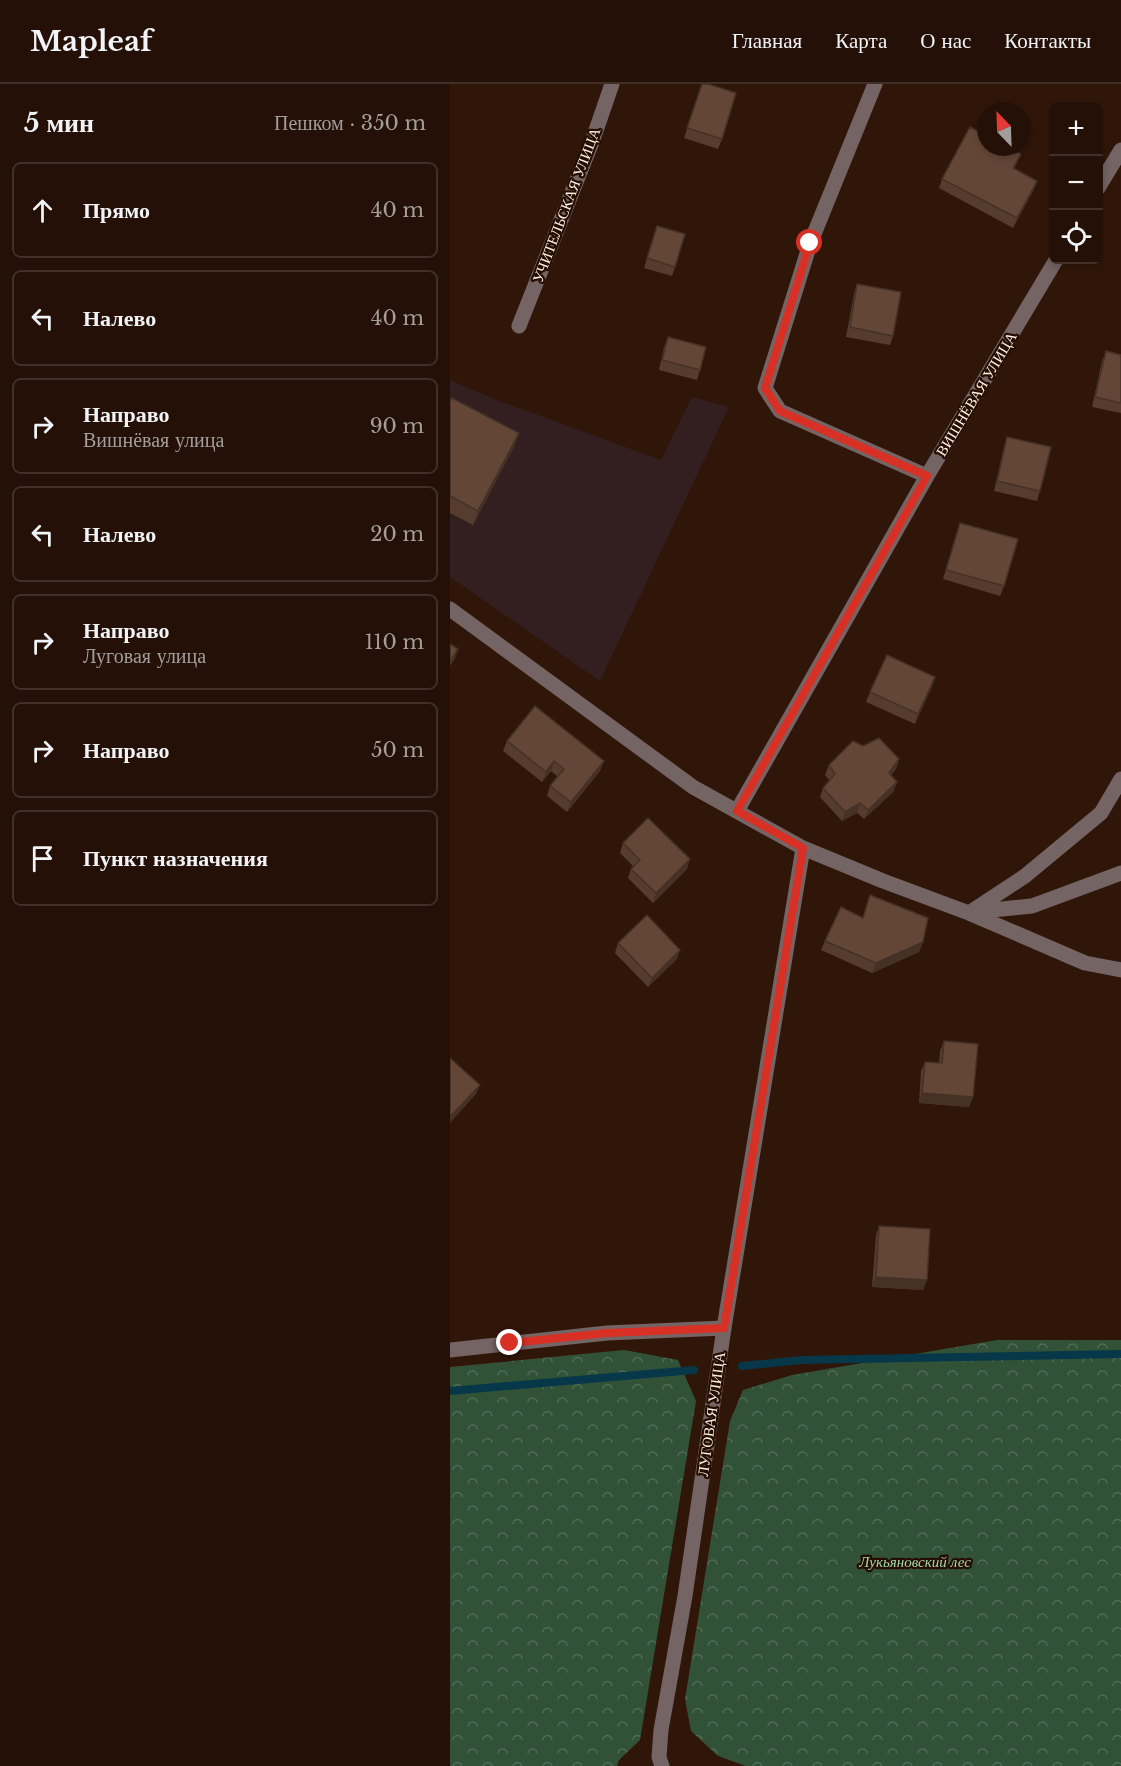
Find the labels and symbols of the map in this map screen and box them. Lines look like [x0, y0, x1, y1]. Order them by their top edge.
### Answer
north arrow [977, 102, 1031, 156]
street label: УЧИТЕЛЬСКАЯ УЛИЦА [528, 125, 604, 285]
route start [796, 229, 822, 255]
street label: ВИШНЁВАЯ УЛИЦА [931, 328, 1021, 460]
route end [496, 1329, 522, 1355]
street label: ЛУГОВАЯ УЛИЦА [693, 1350, 729, 1478]
park label: Лукьяновский лес [858, 1552, 971, 1571]

